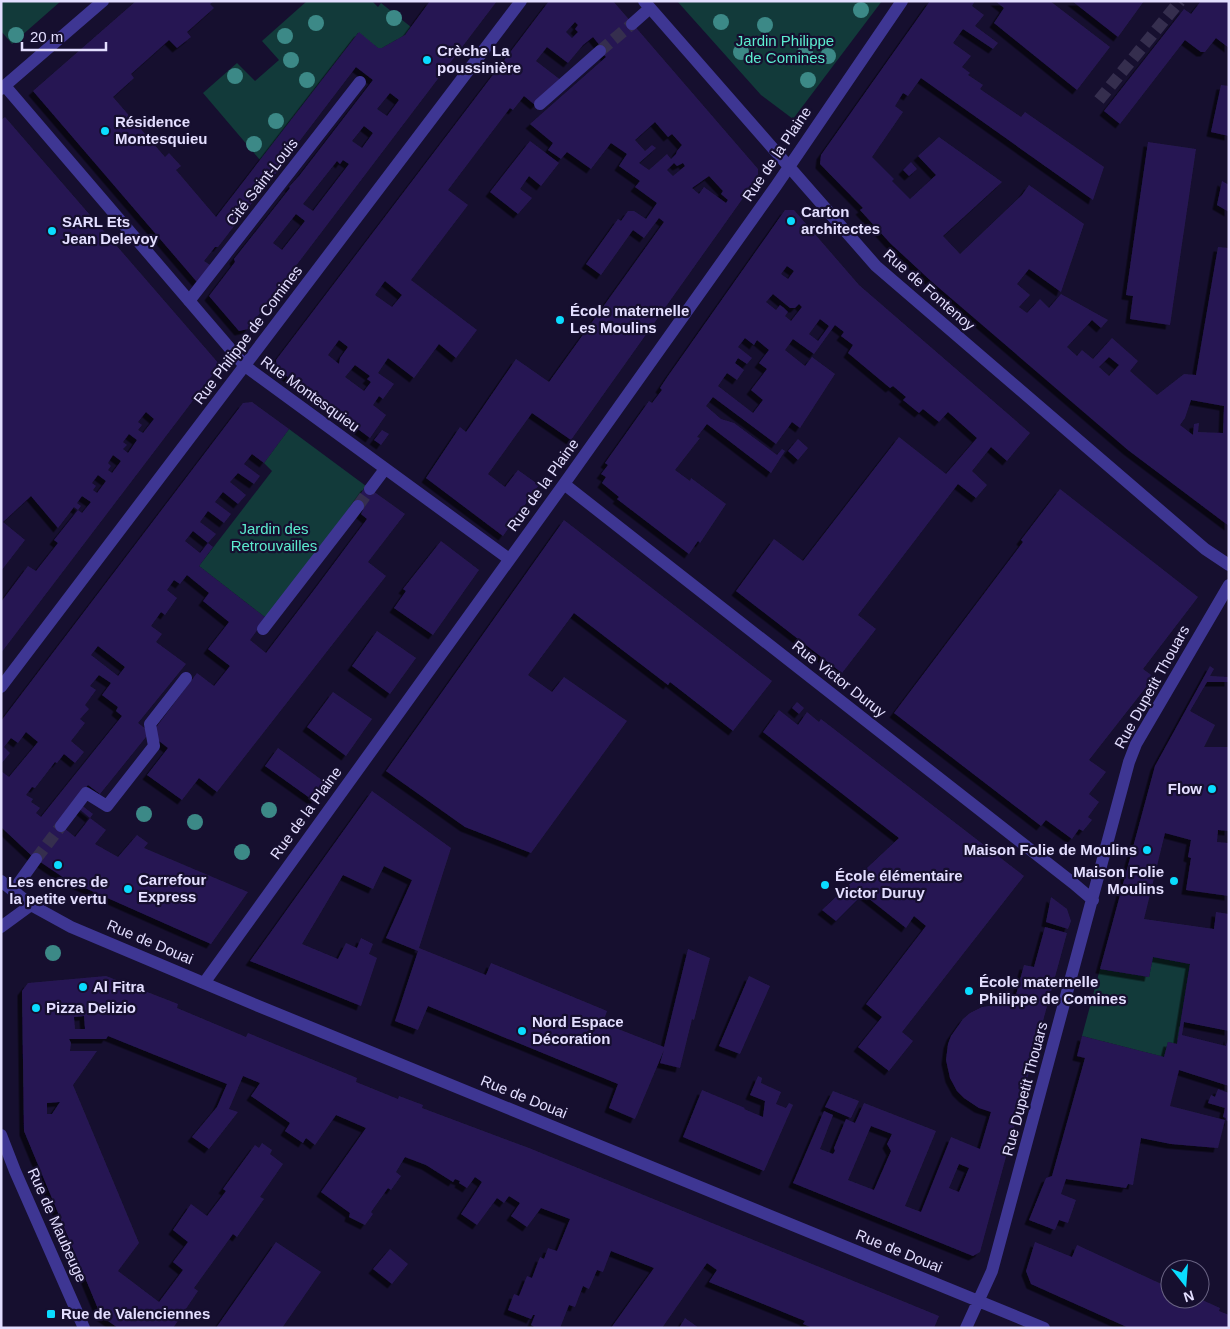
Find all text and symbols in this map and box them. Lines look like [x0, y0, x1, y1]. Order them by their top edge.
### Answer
scale bar [22, 20, 106, 52]
text: 20 m [30, 28, 63, 45]
park label: Jardin Philippe de Comines [736, 32, 834, 66]
place label: Crèche La poussinière [437, 42, 521, 76]
marker: Crèche La poussinière [421, 54, 433, 66]
street label: Rue de la Plaine [739, 103, 814, 204]
place label: Résidence Montesquieu [115, 113, 208, 147]
marker: Résidence Montesquieu [99, 125, 111, 137]
street label: Cité Saint-Louis [222, 135, 301, 229]
place label: Carton architectes [801, 203, 880, 237]
place label: SARL Ets Jean Delevoy [62, 213, 159, 247]
marker: Carton architectes [785, 215, 797, 227]
marker: SARL Ets Jean Delevoy [46, 225, 58, 237]
street label: Rue de Fontenoy [880, 245, 979, 334]
street label: Rue Philippe de Comines [190, 262, 305, 407]
place label: École maternelle Les Moulins [570, 302, 689, 336]
marker: École maternelle Les Moulins [554, 314, 566, 326]
street label: Rue Montesquieu [258, 352, 363, 435]
street label: Rue de la Plaine [503, 435, 582, 534]
park label: Jardin des Retrouvailles [231, 520, 317, 554]
street label: Rue Dupetit Thouars [1111, 622, 1192, 751]
street label: Rue Victor Duruy [789, 637, 890, 721]
street label: Rue de la Plaine [266, 763, 345, 862]
place label: Flow [1168, 780, 1202, 797]
marker: Flow [1206, 783, 1218, 795]
place label: Maison Folie de Moulins [964, 841, 1137, 858]
marker: Maison Folie de Moulins [1141, 844, 1153, 856]
marker: Les encres de la petite vertu [52, 859, 64, 871]
place label: Maison Folie Moulins [1073, 863, 1164, 897]
place label: École élémentaire Victor Duruy [835, 867, 963, 901]
place label: Carrefour Express [138, 871, 207, 905]
place label: Les encres de la petite vertu [8, 873, 108, 907]
marker: Maison Folie Moulins [1168, 875, 1180, 887]
marker: École élémentaire Victor Duruy [819, 879, 831, 891]
marker: Carrefour Express [122, 883, 134, 895]
street label: Rue de Douai [105, 916, 196, 967]
place label: École maternelle Philippe de Comines [979, 973, 1127, 1007]
place label: Al Fitra [93, 978, 145, 995]
marker: Al Fitra [77, 981, 89, 993]
marker: École maternelle Philippe de Comines [963, 985, 975, 997]
place label: Pizza Delizio [46, 999, 136, 1016]
marker: Pizza Delizio [30, 1002, 42, 1014]
place label: Nord Espace Décoration [532, 1013, 624, 1047]
street label: Rue Dupetit Thouars [998, 1020, 1051, 1158]
marker: Nord Espace Décoration [516, 1025, 528, 1037]
street label: Rue de Douai [478, 1071, 570, 1122]
street label: Rue de Maubeuge [25, 1165, 90, 1285]
street label: Rue de Douai [853, 1225, 945, 1276]
north arrow [1160, 1259, 1210, 1309]
text: N [1182, 1287, 1196, 1306]
place label: Rue de Valenciennes [61, 1305, 210, 1322]
marker: Rue de Valenciennes [45, 1308, 57, 1320]

